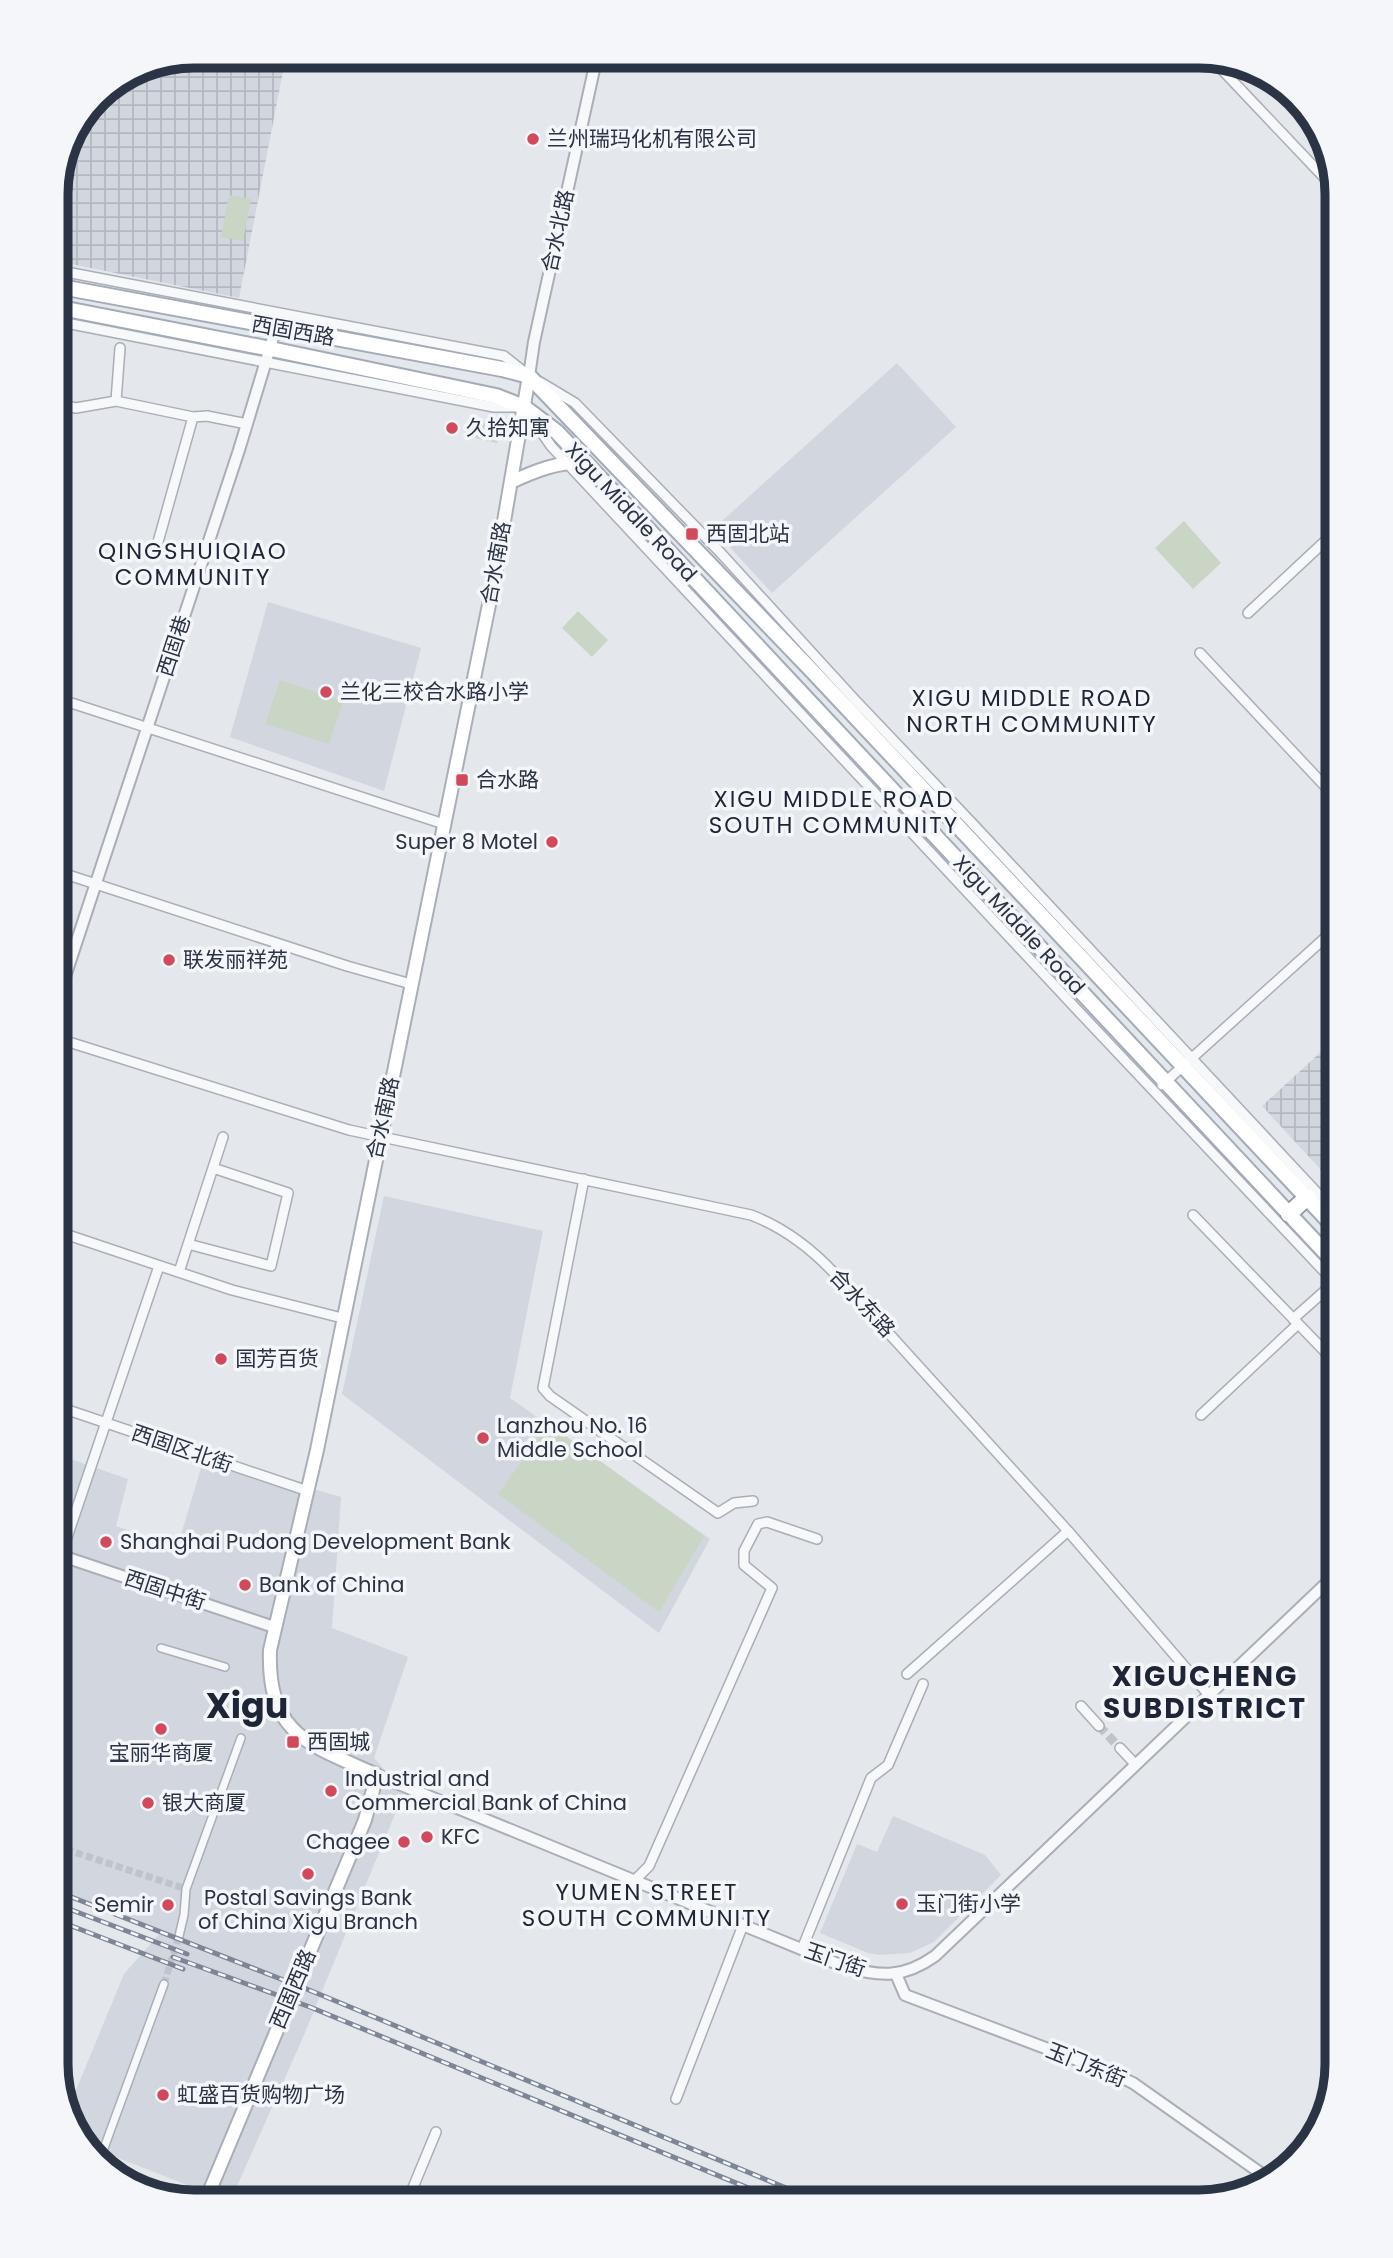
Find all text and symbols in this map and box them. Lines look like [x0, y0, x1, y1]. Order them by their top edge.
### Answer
place label: 兰州瑞玛化机有限公司 [547, 124, 757, 153]
marker: 兰州瑞玛化机有限公司 [525, 131, 541, 147]
street label: 合水北路 [535, 187, 580, 275]
street label: 西固西路 [249, 309, 337, 352]
place label: 久拾知寓 [466, 413, 550, 442]
marker: 久拾知寓 [444, 420, 460, 436]
street label: Xigu Middle Road [559, 435, 704, 588]
street label: 合水南路 [474, 519, 517, 607]
place label: 西固北站 [706, 519, 790, 548]
marker: 西固北站 [684, 526, 700, 542]
district label: QINGSHUIQIAO COMMUNITY [98, 535, 288, 593]
street label: 西固巷 [150, 611, 197, 680]
place label: 兰化三校合水路小学 [340, 677, 529, 706]
district label: XIGU MIDDLE ROAD NORTH COMMUNITY [906, 682, 1158, 740]
marker: 兰化三校合水路小学 [318, 684, 334, 700]
place label: 合水路 [476, 765, 539, 794]
marker: 合水路 [454, 772, 470, 788]
district label: XIGU MIDDLE ROAD SOUTH COMMUNITY [709, 783, 959, 841]
place label: Super 8 Motel [395, 827, 538, 856]
marker: Super 8 Motel [544, 834, 560, 850]
street label: Xigu Middle Road [947, 848, 1092, 1001]
place label: 联发丽祥苑 [183, 945, 288, 974]
marker: 联发丽祥苑 [161, 952, 177, 968]
street label: 合水南路 [360, 1074, 405, 1162]
street label: 合水东路 [823, 1262, 902, 1343]
place label: 国芳百货 [235, 1344, 319, 1373]
marker: 国芳百货 [213, 1351, 229, 1367]
place label: Lanzhou No. 16 Middle School [497, 1411, 647, 1464]
street label: 西固区北街 [128, 1418, 237, 1479]
marker: Lanzhou No. 16 Middle School [475, 1430, 491, 1446]
place label: Shanghai Pudong Development Bank [120, 1527, 511, 1556]
marker: Shanghai Pudong Development Bank [98, 1534, 114, 1550]
street label: 西固中街 [121, 1563, 210, 1616]
place label: Bank of China [259, 1570, 404, 1599]
marker: Bank of China [237, 1577, 253, 1593]
district label: XIGUCHENG SUBDISTRICT [1103, 1657, 1307, 1728]
district label: Xigu [206, 1681, 288, 1730]
marker: 宝丽华商厦 [153, 1721, 169, 1737]
place label: 西固城 [307, 1727, 370, 1756]
marker: 西固城 [285, 1734, 301, 1750]
place label: 宝丽华商厦 [109, 1738, 214, 1767]
place label: Industrial and Commercial Bank of China [345, 1764, 627, 1817]
marker: Industrial and Commercial Bank of China [323, 1783, 339, 1799]
place label: 银大商厦 [162, 1788, 246, 1817]
marker: 银大商厦 [140, 1795, 156, 1811]
place label: KFC [441, 1822, 480, 1851]
place label: Chagee [306, 1827, 390, 1856]
marker: KFC [419, 1829, 435, 1845]
marker: Chagee [396, 1834, 412, 1850]
marker: Postal Savings Bank of China Xigu Branch [300, 1866, 316, 1882]
district label: YUMEN STREET SOUTH COMMUNITY [522, 1876, 772, 1934]
place label: Postal Savings Bank of China Xigu Branch [198, 1883, 418, 1936]
place label: 玉门街小学 [916, 1889, 1021, 1918]
place label: Semir [94, 1890, 154, 1919]
marker: 玉门街小学 [894, 1896, 910, 1912]
marker: Semir [160, 1897, 176, 1913]
street label: 玉门街 [801, 1936, 870, 1983]
street label: 西固西路 [263, 1944, 322, 2033]
street label: 玉门东街 [1042, 2035, 1131, 2094]
place label: 虹盛百货购物广场 [177, 2080, 345, 2109]
marker: 虹盛百货购物广场 [155, 2087, 171, 2103]

